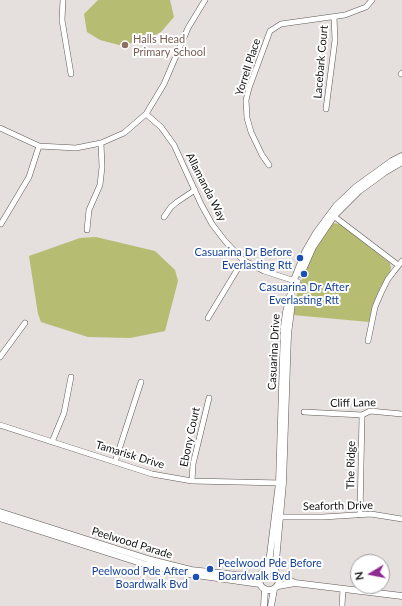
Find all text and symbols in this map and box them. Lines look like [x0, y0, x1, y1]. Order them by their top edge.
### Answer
street label: Lacebark Court [311, 25, 331, 99]
place label: Halls Head Primary School [133, 32, 206, 58]
street label: Yorrell Place [233, 37, 263, 97]
marker: Halls Head Primary School [120, 40, 130, 50]
street label: Allamanda Way [183, 151, 229, 223]
place label: Casuarina Dr Before Everlasting Rtt [194, 245, 292, 271]
marker: Casuarina Dr Before Everlasting Rtt [295, 253, 305, 263]
marker: Casuarina Dr After Everlasting Rtt [299, 269, 309, 279]
place label: Casuarina Dr After Everlasting Rtt [259, 280, 349, 306]
street label: Casuarina Drive [265, 313, 283, 391]
street label: Cliff Lane [330, 396, 376, 410]
street label: Ebony Court [177, 406, 203, 468]
street label: Tamarisk Drive [94, 438, 166, 472]
street label: The Ridge [344, 441, 358, 489]
street label: Seaforth Drive [303, 499, 373, 513]
street label: Peelwood Parade [90, 524, 174, 562]
north arrow [350, 554, 390, 594]
place label: Peelwood Pde Before Boardwalk Bvd [218, 556, 322, 582]
place label: Peelwood Pde After Boardwalk Bvd [92, 564, 188, 590]
marker: Peelwood Pde Before Boardwalk Bvd [205, 564, 215, 574]
text: N [352, 571, 366, 581]
marker: Peelwood Pde After Boardwalk Bvd [191, 572, 201, 582]

